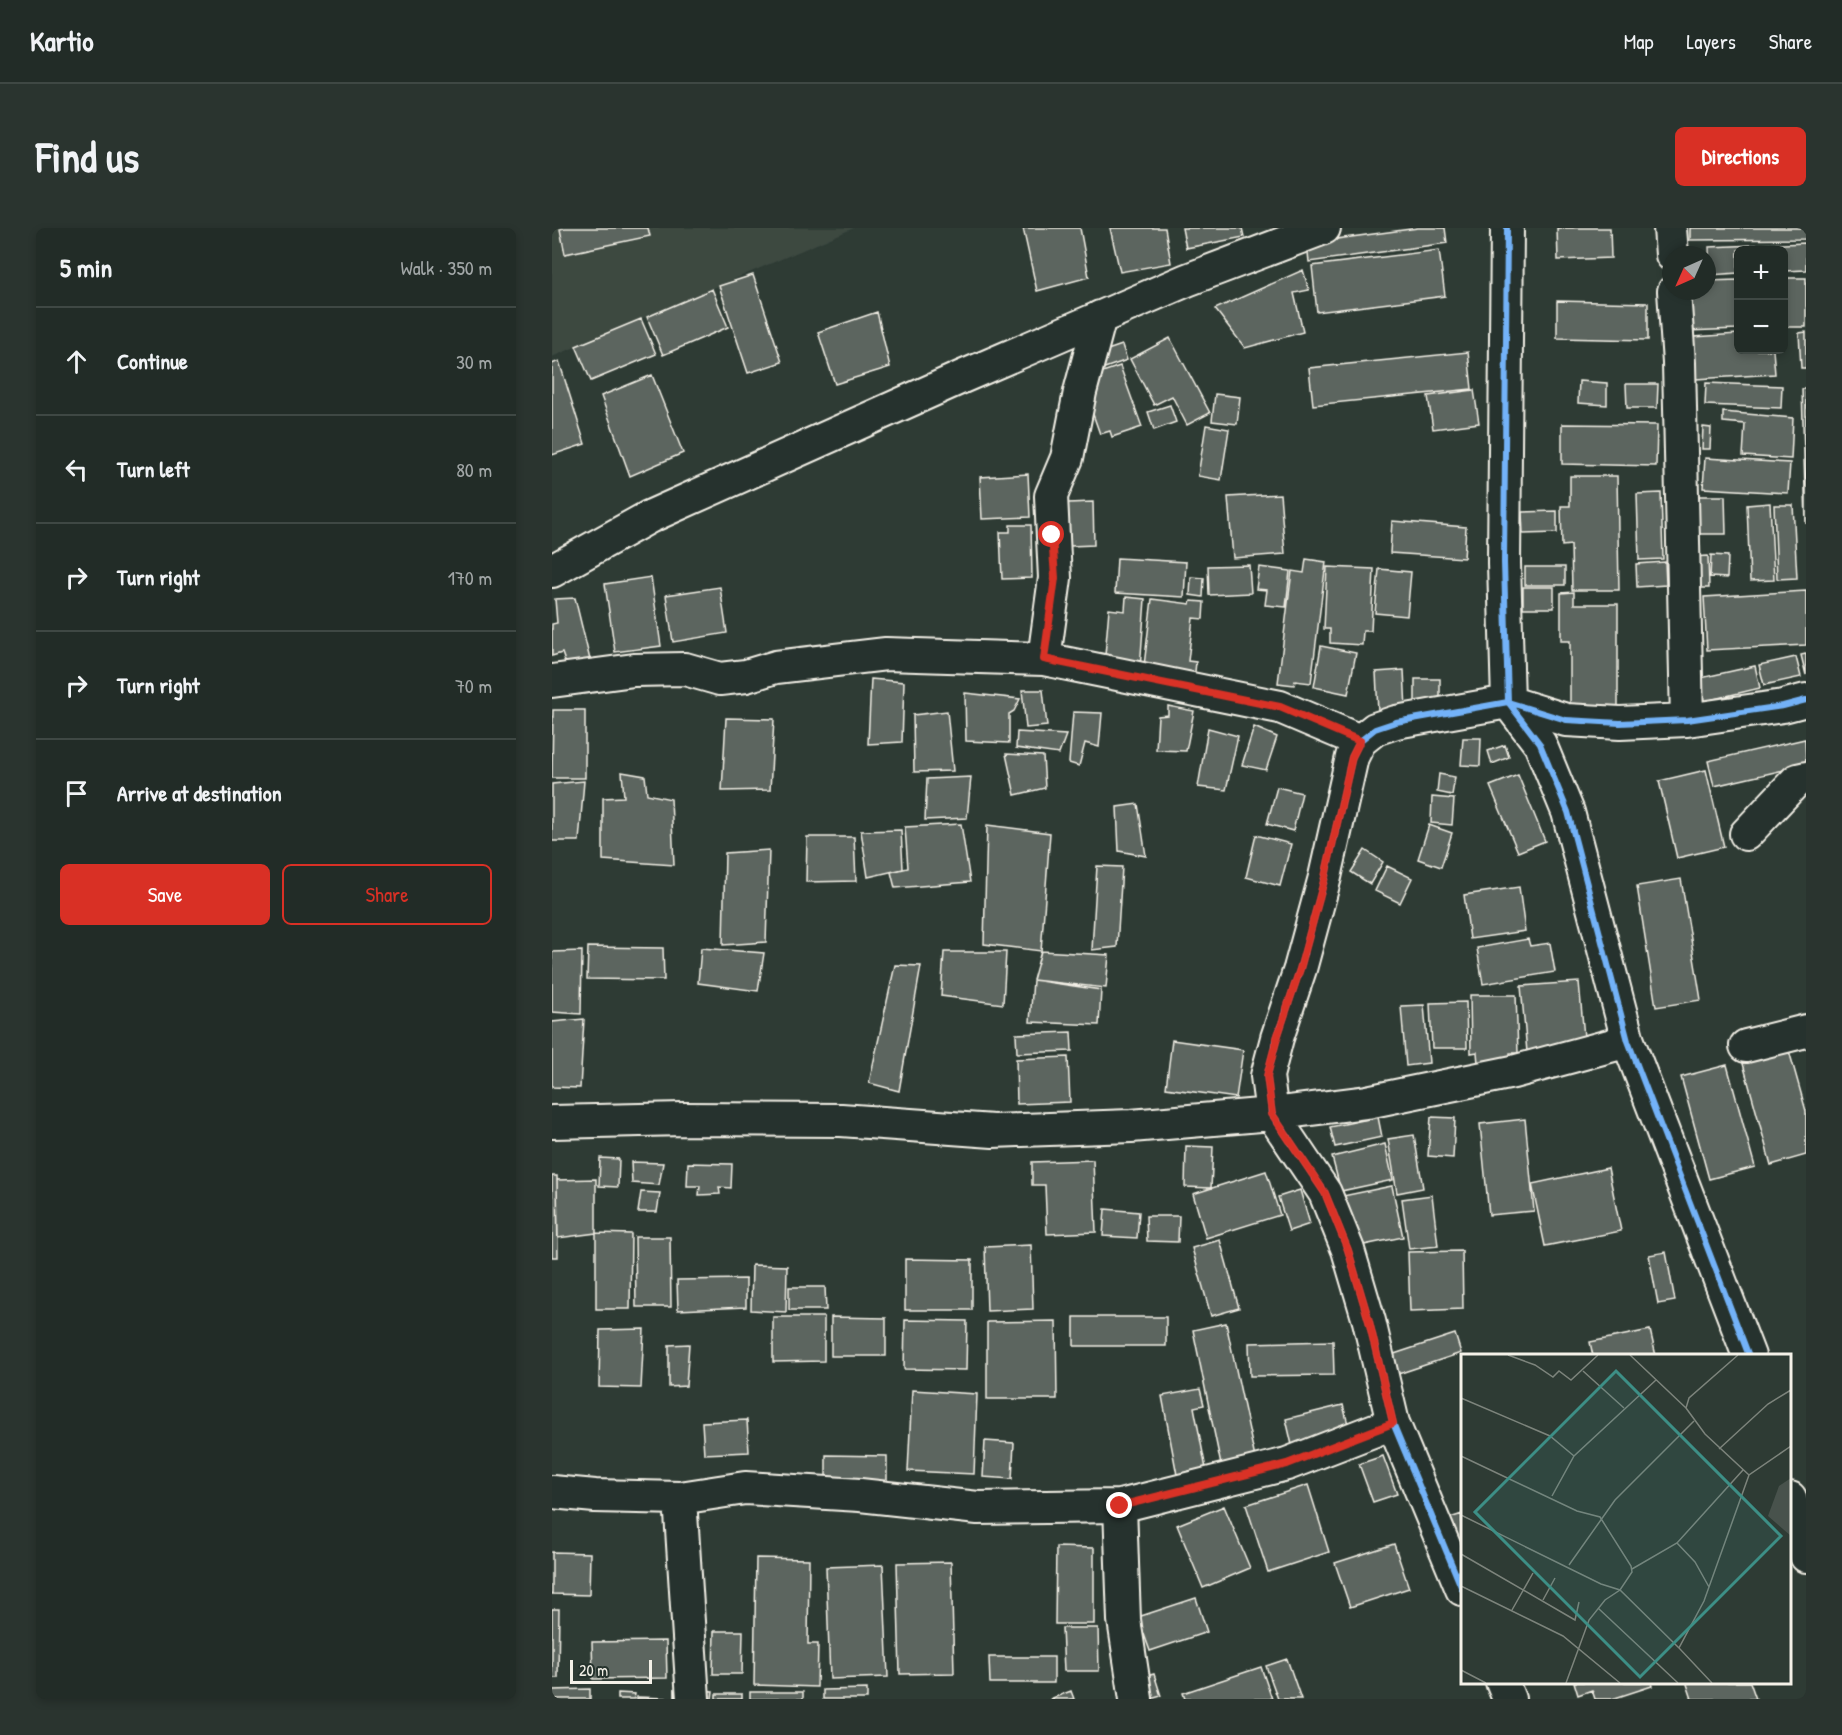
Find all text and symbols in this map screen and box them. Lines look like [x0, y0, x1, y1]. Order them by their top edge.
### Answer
text: Kartio [30, 22, 94, 60]
text: Map [1624, 27, 1653, 56]
text: Layers [1686, 27, 1736, 56]
text: Share [1769, 27, 1812, 56]
button: Directions [1675, 127, 1806, 186]
text: Find us [36, 128, 139, 185]
north arrow [1662, 246, 1716, 300]
map controls [1734, 246, 1788, 354]
button: + [1734, 246, 1788, 300]
text: 5 min [60, 250, 112, 285]
text: Walk · 350 m [400, 254, 492, 281]
button: − [1734, 300, 1788, 354]
icon: ahead [60, 345, 93, 378]
text: Continue [117, 346, 188, 376]
text: 30 m [456, 348, 492, 375]
icon: left [60, 453, 93, 486]
text: Turn left [117, 454, 190, 484]
text: 80 m [456, 456, 492, 483]
route start [1038, 521, 1064, 547]
icon: right [60, 561, 93, 594]
text: Turn right [117, 562, 200, 592]
text: 170 m [448, 564, 492, 591]
icon: right [60, 669, 93, 702]
text: Turn right [117, 670, 200, 700]
text: 70 m [455, 672, 492, 699]
icon: arrive [60, 777, 93, 810]
text: Arrive at destination [117, 778, 282, 808]
button: Save [60, 864, 270, 925]
button: Share [282, 864, 492, 925]
inset map [1461, 1354, 1791, 1684]
route end [1106, 1492, 1132, 1518]
scale bar [570, 1657, 652, 1684]
text: 20 m [579, 1659, 608, 1681]

